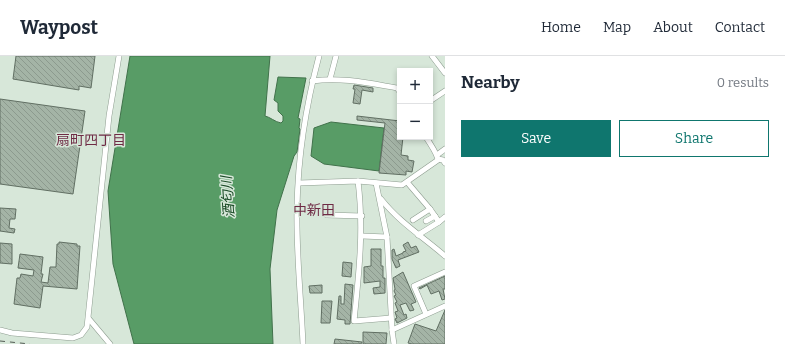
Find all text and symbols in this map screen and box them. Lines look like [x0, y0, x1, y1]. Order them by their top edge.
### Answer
text: Waypost [20, 16, 98, 39]
text: Home [541, 19, 581, 36]
text: Map [603, 19, 631, 36]
text: About [653, 19, 693, 36]
text: Contact [715, 19, 765, 36]
map controls [397, 68, 433, 140]
button: + [397, 68, 433, 104]
text: Nearby [461, 72, 520, 93]
text: 0 results [717, 75, 769, 90]
button: − [397, 104, 433, 140]
button: Save [461, 120, 611, 157]
button: Share [619, 120, 769, 157]
district label: 扇町四丁目 [56, 132, 126, 149]
water label: 酒匂川 [218, 173, 238, 219]
district label: 中新田 [293, 202, 335, 219]

